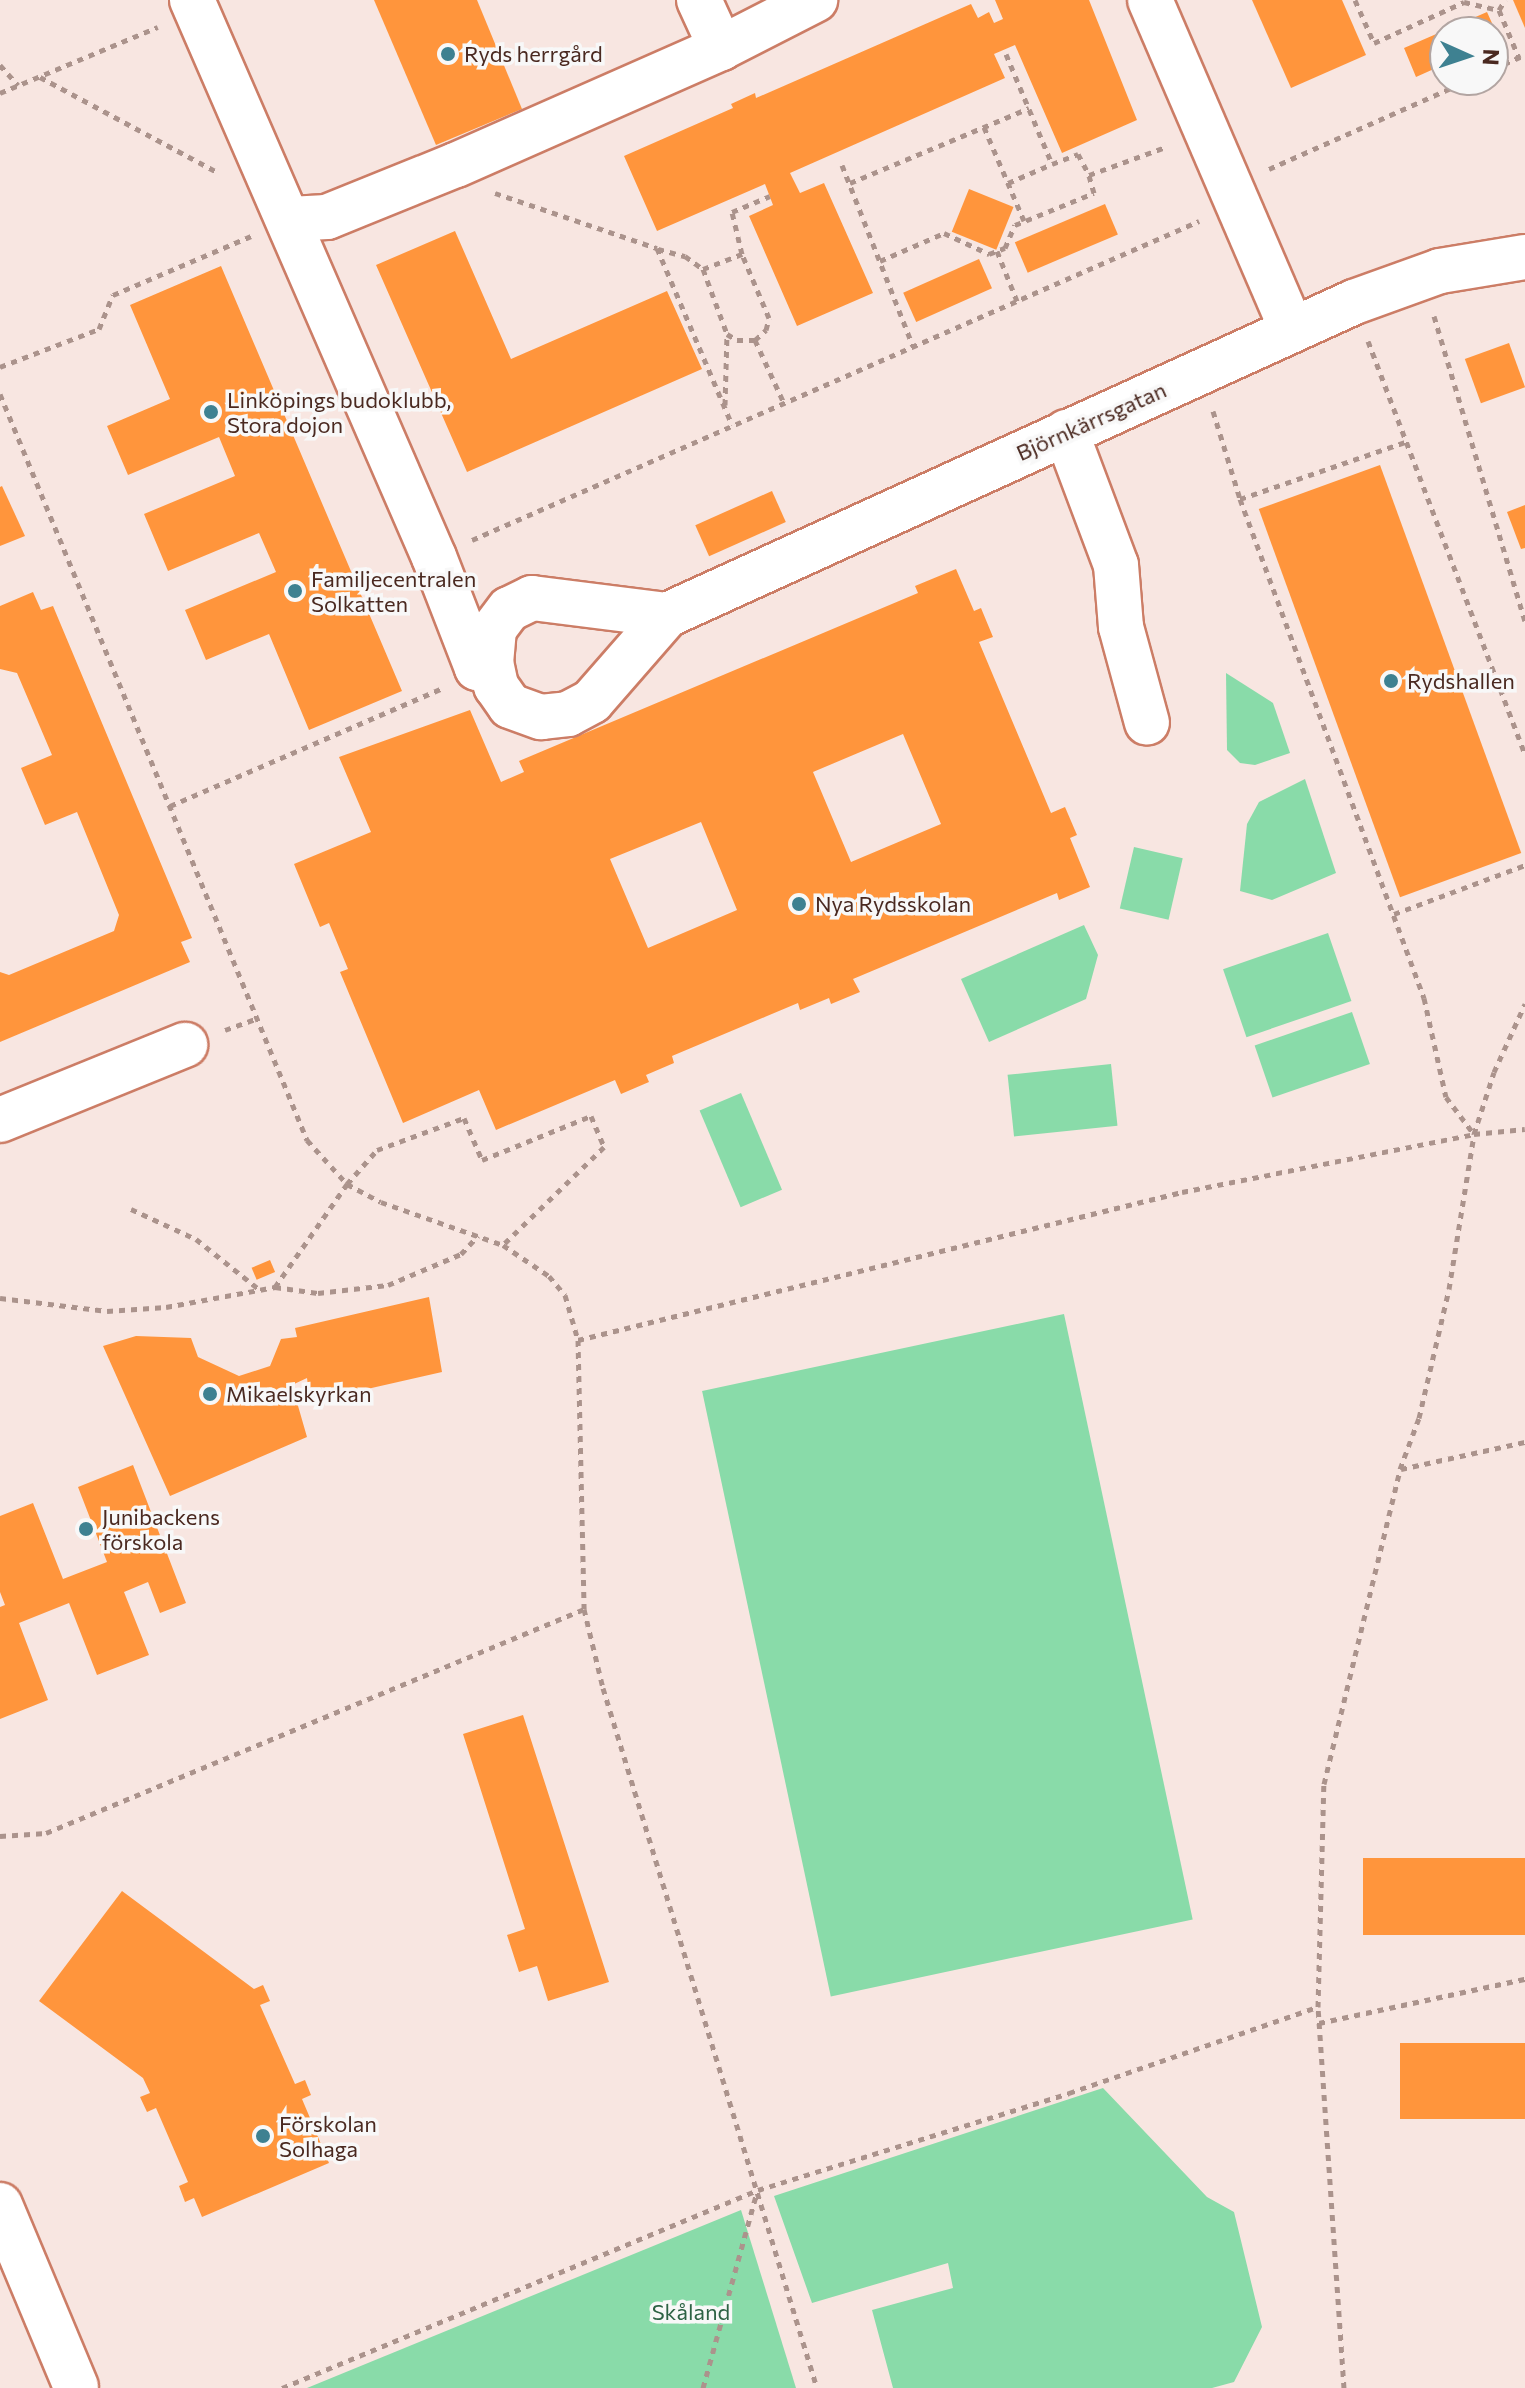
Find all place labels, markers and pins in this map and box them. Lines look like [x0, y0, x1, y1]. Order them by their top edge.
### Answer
place label: Ryds herrgård [464, 41, 603, 67]
marker: Ryds herrgård [439, 45, 457, 63]
place label: Linköpings budoklubb, Stora dojon [227, 386, 451, 438]
marker: Linköpings budoklubb, Stora dojon [202, 403, 220, 421]
place label: Familjecentralen Solkatten [311, 565, 476, 616]
marker: Familjecentralen Solkatten [286, 582, 304, 600]
place label: Rydshallen [1407, 668, 1515, 694]
marker: Rydshallen [1382, 672, 1400, 690]
place label: Nya Rydsskolan [815, 891, 971, 917]
marker: Nya Rydsskolan [790, 895, 808, 913]
place label: Mikaelskyrkan [226, 1381, 371, 1407]
marker: Mikaelskyrkan [201, 1385, 219, 1403]
place label: Junibackens förskola [102, 1503, 220, 1554]
marker: Junibackens förskola [77, 1520, 95, 1538]
place label: Förskolan Solhaga [279, 2110, 377, 2162]
marker: Förskolan Solhaga [254, 2127, 272, 2145]

